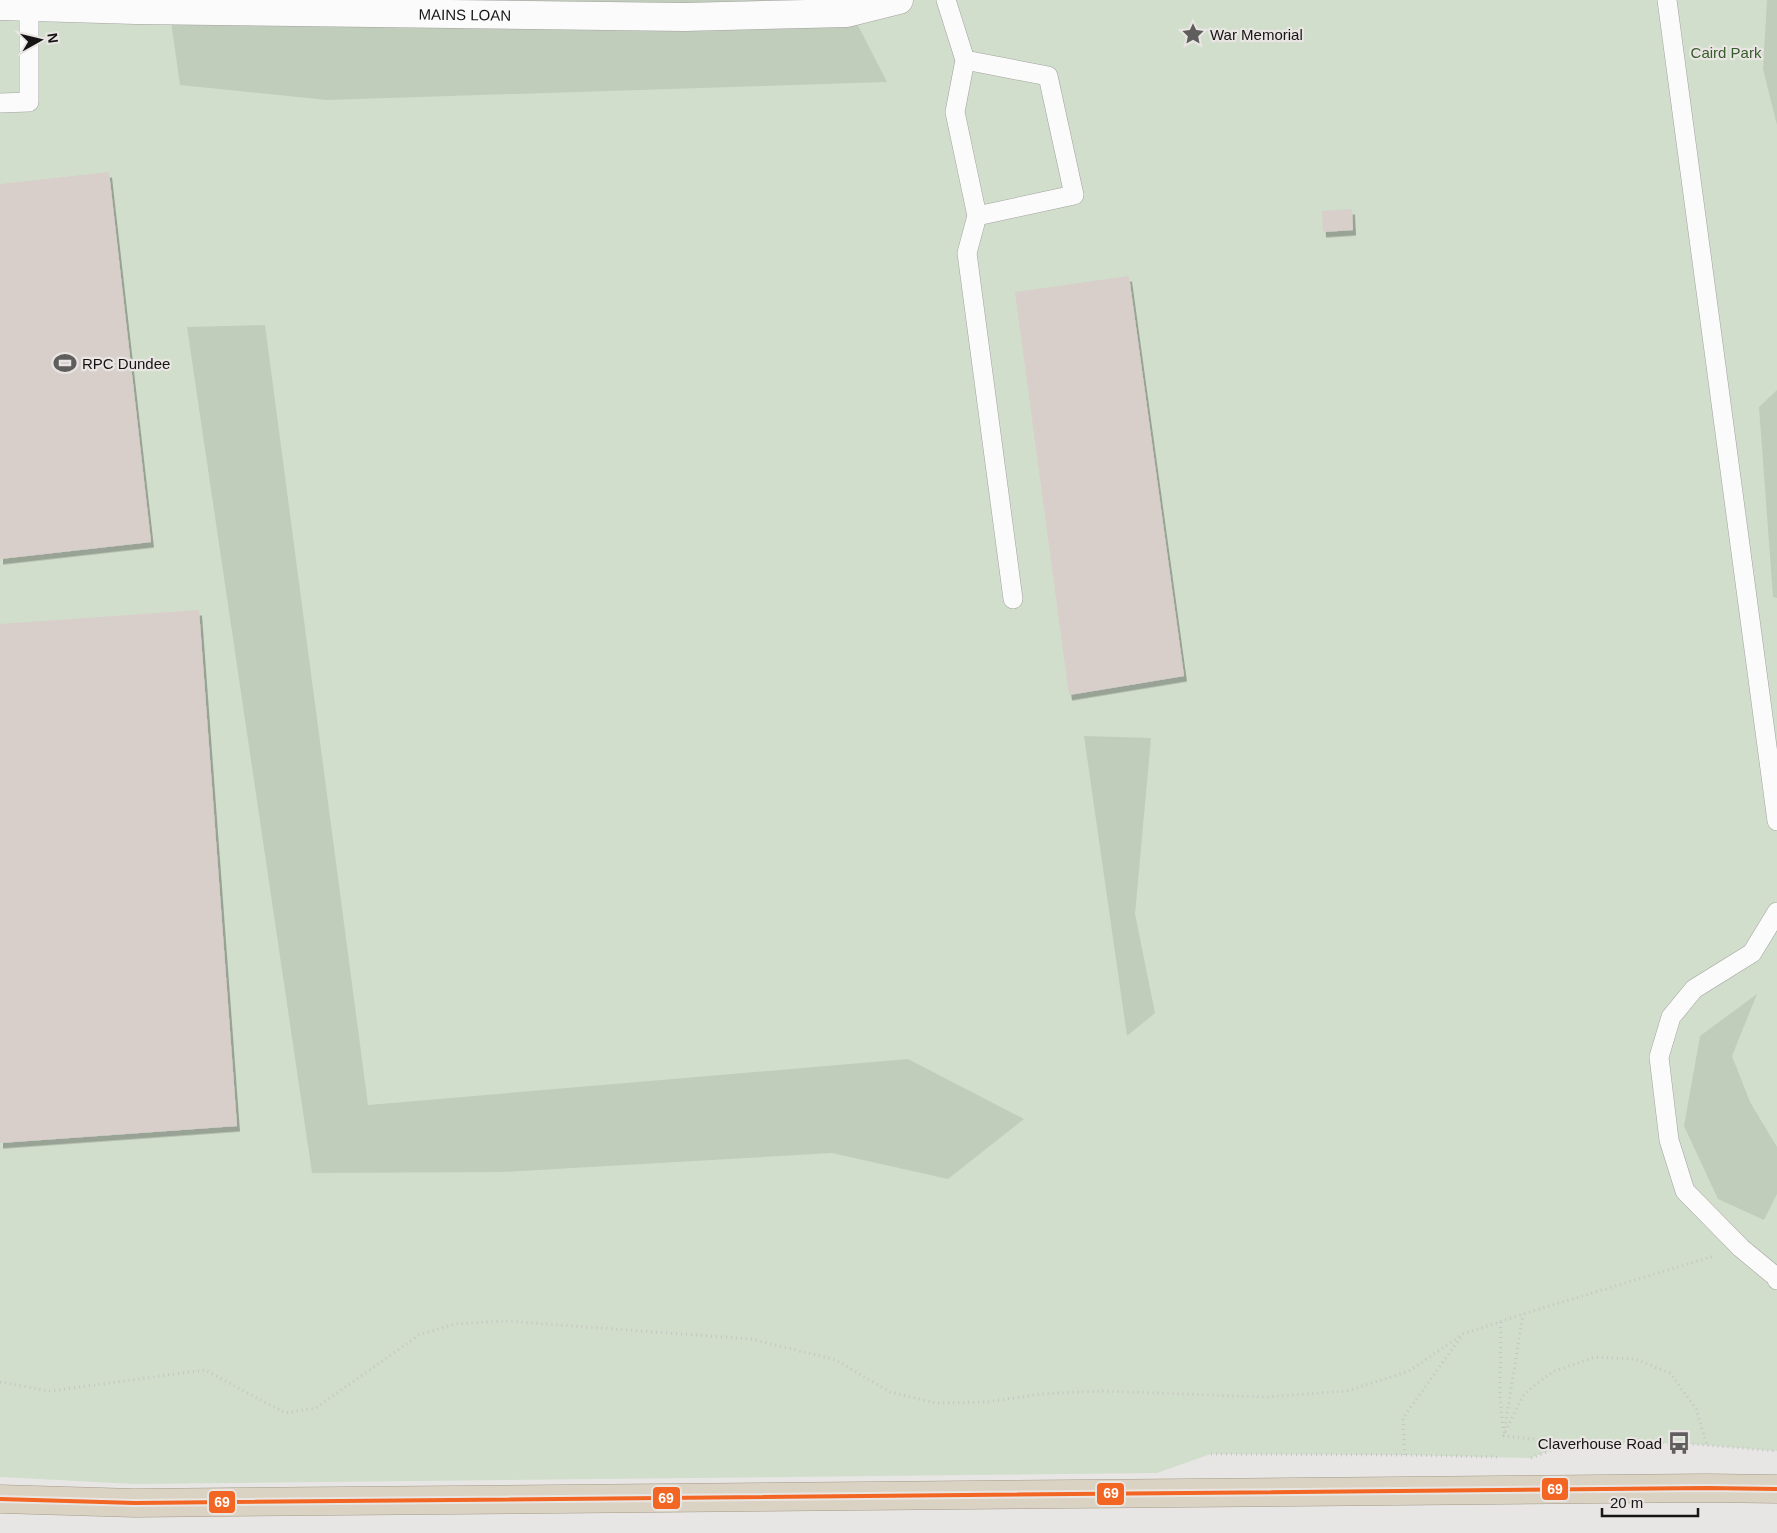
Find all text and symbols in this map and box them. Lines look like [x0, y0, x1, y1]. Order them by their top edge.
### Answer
street label: MAINS LOAN [419, 5, 511, 23]
north arrow [15, 15, 65, 65]
place icon: War Memorial [1180, 21, 1206, 47]
place label: War Memorial [1210, 26, 1303, 43]
text: N [44, 32, 62, 44]
park label: Caird Park [1691, 44, 1762, 61]
sports icon: RPC Dundee [52, 350, 78, 376]
place label: RPC Dundee [82, 355, 170, 372]
bus stop icon: Claverhouse Road [1666, 1430, 1692, 1456]
place label: Claverhouse Road [1538, 1435, 1662, 1452]
line badge: 69 [1541, 1477, 1569, 1501]
text: 69 [1547, 1481, 1563, 1497]
line badge: 69 [1096, 1482, 1125, 1506]
text: 69 [1103, 1485, 1119, 1501]
line badge: 69 [652, 1486, 681, 1510]
scale bar [1602, 1486, 1698, 1518]
line badge: 69 [208, 1490, 236, 1514]
text: 69 [658, 1490, 674, 1506]
text: 69 [214, 1494, 230, 1510]
text: 20 m [1610, 1494, 1643, 1511]

